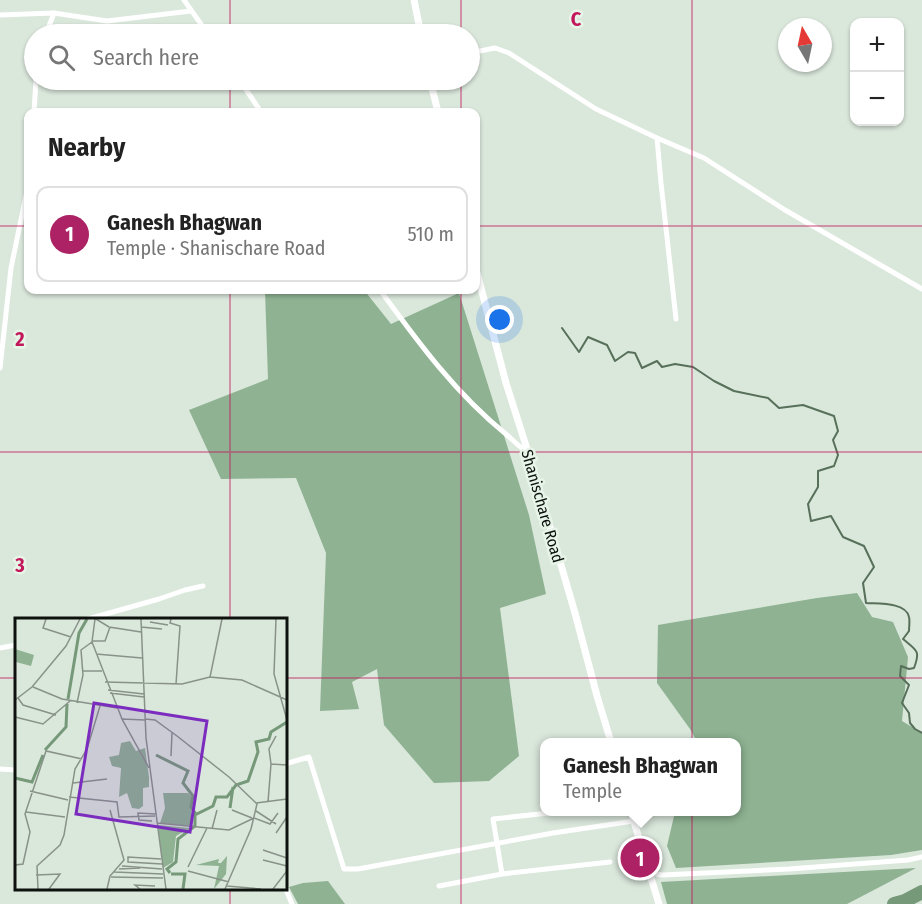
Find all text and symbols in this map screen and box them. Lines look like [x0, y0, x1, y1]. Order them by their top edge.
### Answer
text: C [571, 7, 582, 31]
north arrow [778, 18, 832, 72]
map controls [850, 18, 904, 126]
button: + [850, 18, 904, 72]
search box [24, 24, 480, 90]
icon: search [45, 41, 78, 74]
text: Search here [93, 44, 199, 71]
button: − [850, 72, 904, 126]
text: Nearby [48, 132, 125, 163]
text: Ganesh Bhagwan [107, 209, 262, 236]
text: 1 [65, 222, 74, 246]
text: 510 m [408, 222, 454, 246]
text: Temple · Shanischare Road [107, 236, 326, 260]
your location [485, 305, 514, 334]
text: 2 [14, 327, 25, 351]
street label: Shanischare Road [517, 447, 568, 565]
text: 3 [14, 553, 25, 577]
inset map [15, 618, 286, 889]
popup [540, 738, 741, 816]
text: Ganesh Bhagwan [563, 752, 718, 779]
text: Temple [563, 779, 622, 803]
pin: 1 [620, 836, 660, 880]

